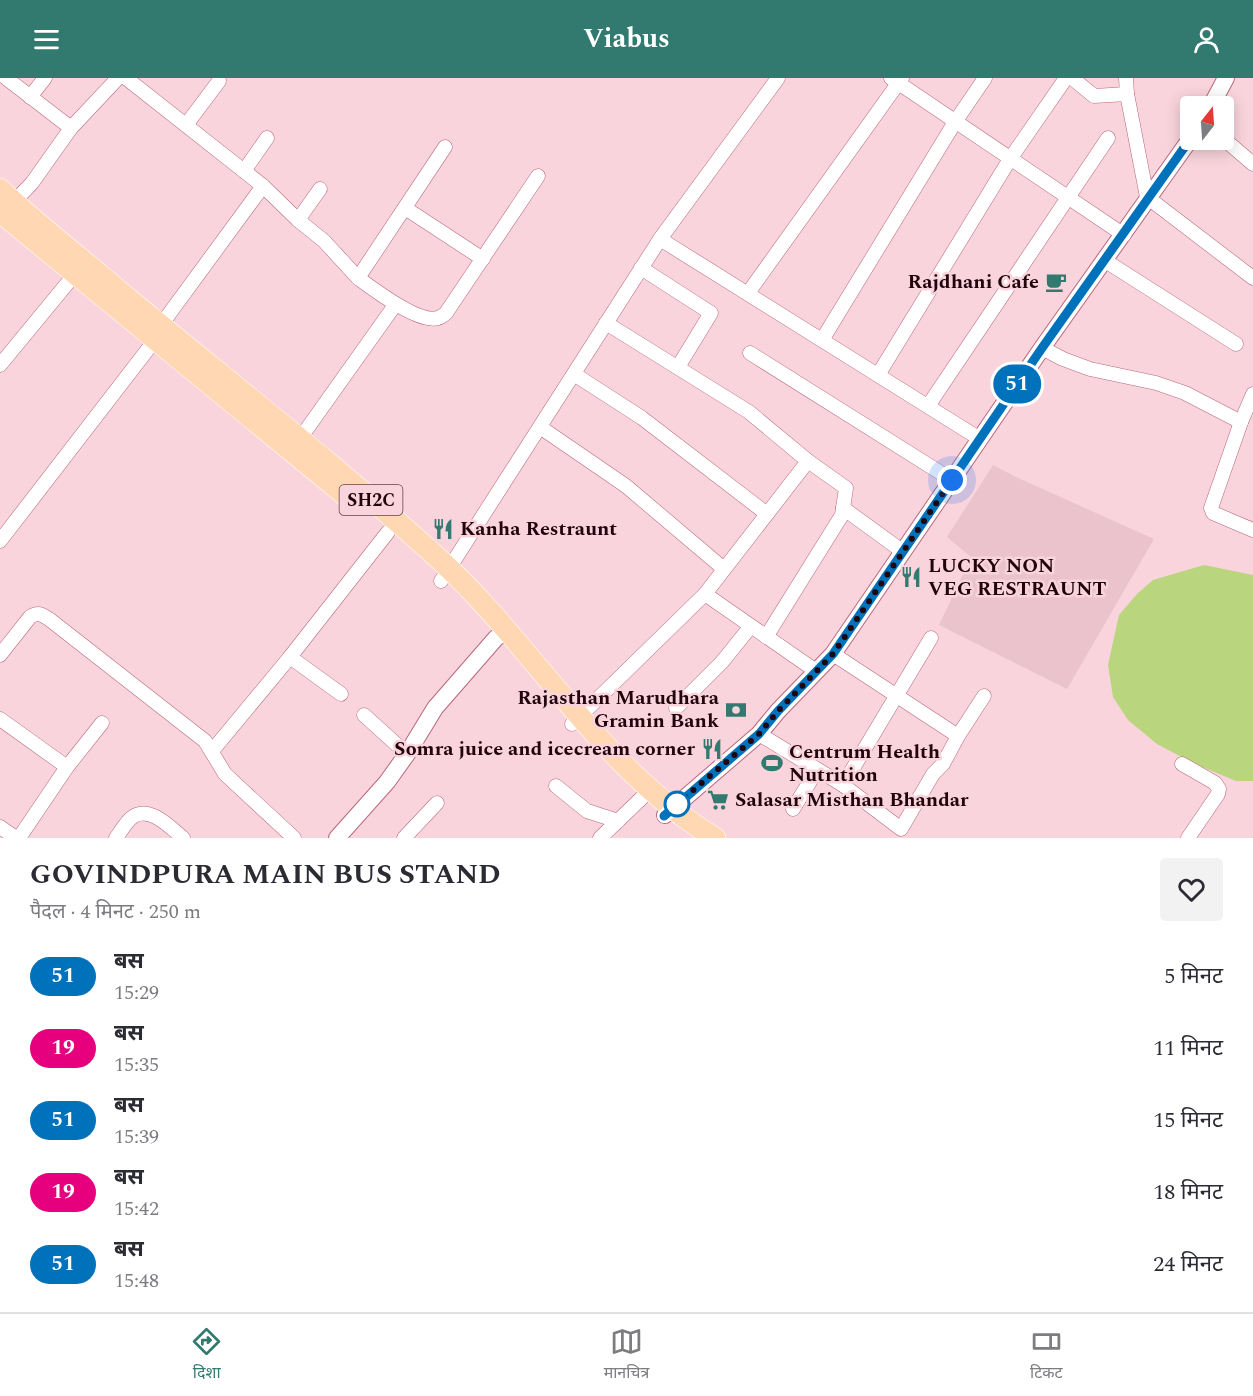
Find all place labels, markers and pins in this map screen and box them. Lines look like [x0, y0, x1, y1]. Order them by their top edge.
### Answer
place label: Rajdhani Cafe [908, 267, 1039, 297]
cafe icon: Rajdhani Cafe [1044, 270, 1068, 294]
place label: Kanha Restraunt [460, 514, 617, 544]
restaurant icon: Kanha Restraunt [431, 517, 455, 541]
place label: LUCKY NON VEG RESTRAUNT [928, 551, 1106, 604]
restaurant icon: LUCKY NON VEG RESTRAUNT [899, 565, 923, 589]
place label: Rajasthan Marudhara Gramin Bank [517, 683, 720, 736]
bank icon: Rajasthan Marudhara Gramin Bank [724, 698, 748, 722]
place label: Somra juice and icecream corner [394, 734, 695, 764]
restaurant icon: Somra juice and icecream corner [700, 737, 724, 761]
place label: Centrum Health Nutrition [789, 737, 940, 790]
sports icon: Centrum Health Nutrition [760, 751, 784, 775]
place label: Salasar Misthan Bhandar [735, 785, 969, 815]
supermarket icon: Salasar Misthan Bhandar [706, 788, 730, 812]
unlabelled marker [664, 791, 690, 817]

